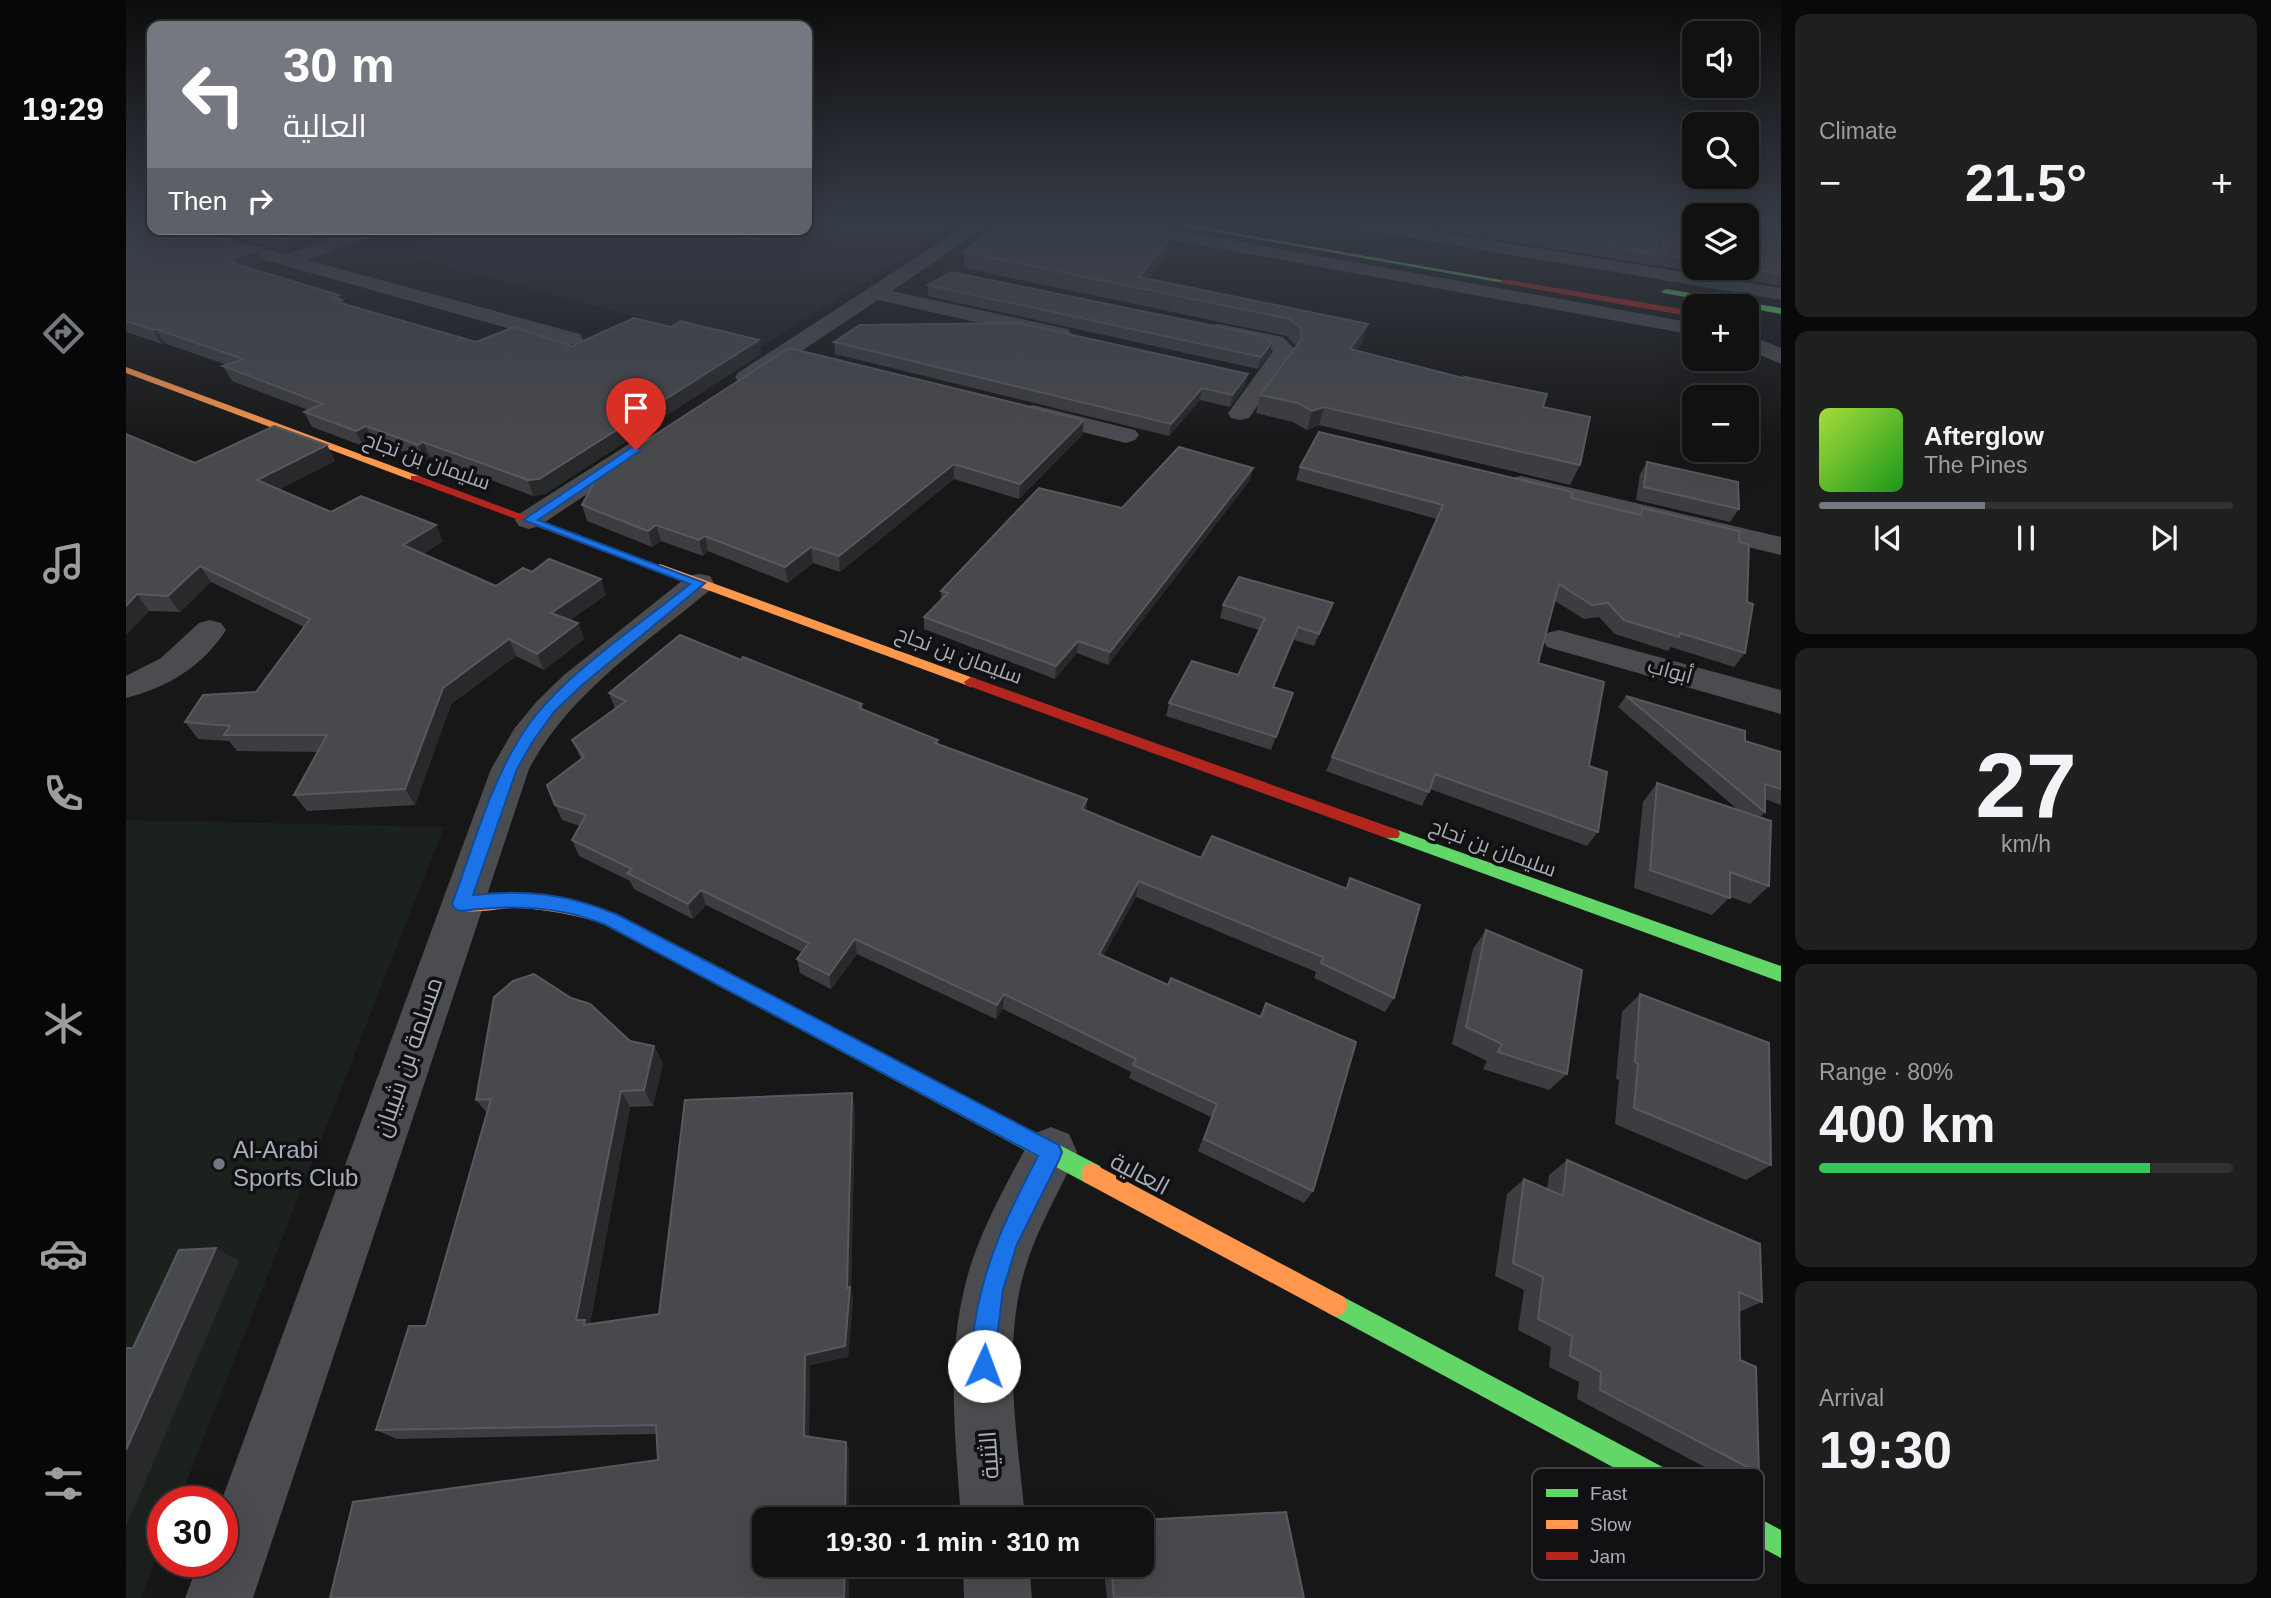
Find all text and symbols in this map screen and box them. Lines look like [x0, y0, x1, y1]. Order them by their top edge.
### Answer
map controls [1682, 21, 1759, 462]
button: sound [1682, 21, 1759, 98]
text: 30 m [283, 38, 395, 92]
icon: left [168, 49, 259, 140]
text: 19:29 [22, 91, 104, 127]
text: العالية [283, 108, 367, 144]
button: search [1682, 112, 1759, 189]
text: Climate [1819, 118, 1897, 144]
text: 21.5° [1965, 154, 2087, 212]
text: − [1819, 162, 1841, 204]
text: + [2211, 162, 2233, 204]
icon: right [241, 182, 279, 220]
text: Then [168, 186, 227, 216]
button: layers [1682, 203, 1759, 280]
button: + [1682, 294, 1759, 371]
icon: directions [39, 309, 88, 358]
pin [606, 378, 666, 450]
button: − [1682, 385, 1759, 462]
icon: arrive [617, 389, 655, 427]
text: Afterglow [1924, 421, 2044, 451]
street label: سليمان بن نجاح [360, 427, 494, 497]
text: The Pines [1924, 452, 2028, 478]
icon: previous [1869, 519, 1907, 557]
icon: pause [2007, 519, 2045, 557]
icon: next [2145, 519, 2183, 557]
icon: music [39, 539, 88, 588]
street label: سليمان بن نجاح [892, 621, 1026, 691]
street label: أبواب [1645, 653, 1695, 688]
text: 27 [1975, 735, 2077, 836]
icon: phone [39, 769, 88, 818]
street label: سليمان بن نجاح [1426, 814, 1560, 884]
text: km/h [2001, 831, 2051, 857]
street label: مسلمة بن شيبان [368, 973, 448, 1141]
icon: climate [39, 999, 88, 1048]
text: Range · 80% [1819, 1059, 1953, 1085]
text: 400 km [1819, 1095, 1995, 1153]
place label: Al-Arabi Sports Club [233, 1136, 358, 1191]
street label: العالية [1106, 1147, 1174, 1200]
marker: Al-Arabi Sports Club [211, 1156, 227, 1172]
icon: car [39, 1229, 88, 1278]
position arrow [947, 1329, 1021, 1403]
text: Arrival [1819, 1385, 1884, 1411]
text: 19:30 [1819, 1421, 1952, 1479]
street label: الثنية [973, 1430, 1004, 1480]
icon: filters [39, 1459, 88, 1508]
legend [1532, 1468, 1764, 1580]
text: Fast [1590, 1483, 1628, 1504]
speed limit sign: 30 [147, 1486, 238, 1577]
text: Slow [1590, 1514, 1631, 1535]
text: 19:30 · 1 min · 310 m [826, 1527, 1080, 1557]
text: Jam [1590, 1546, 1626, 1567]

